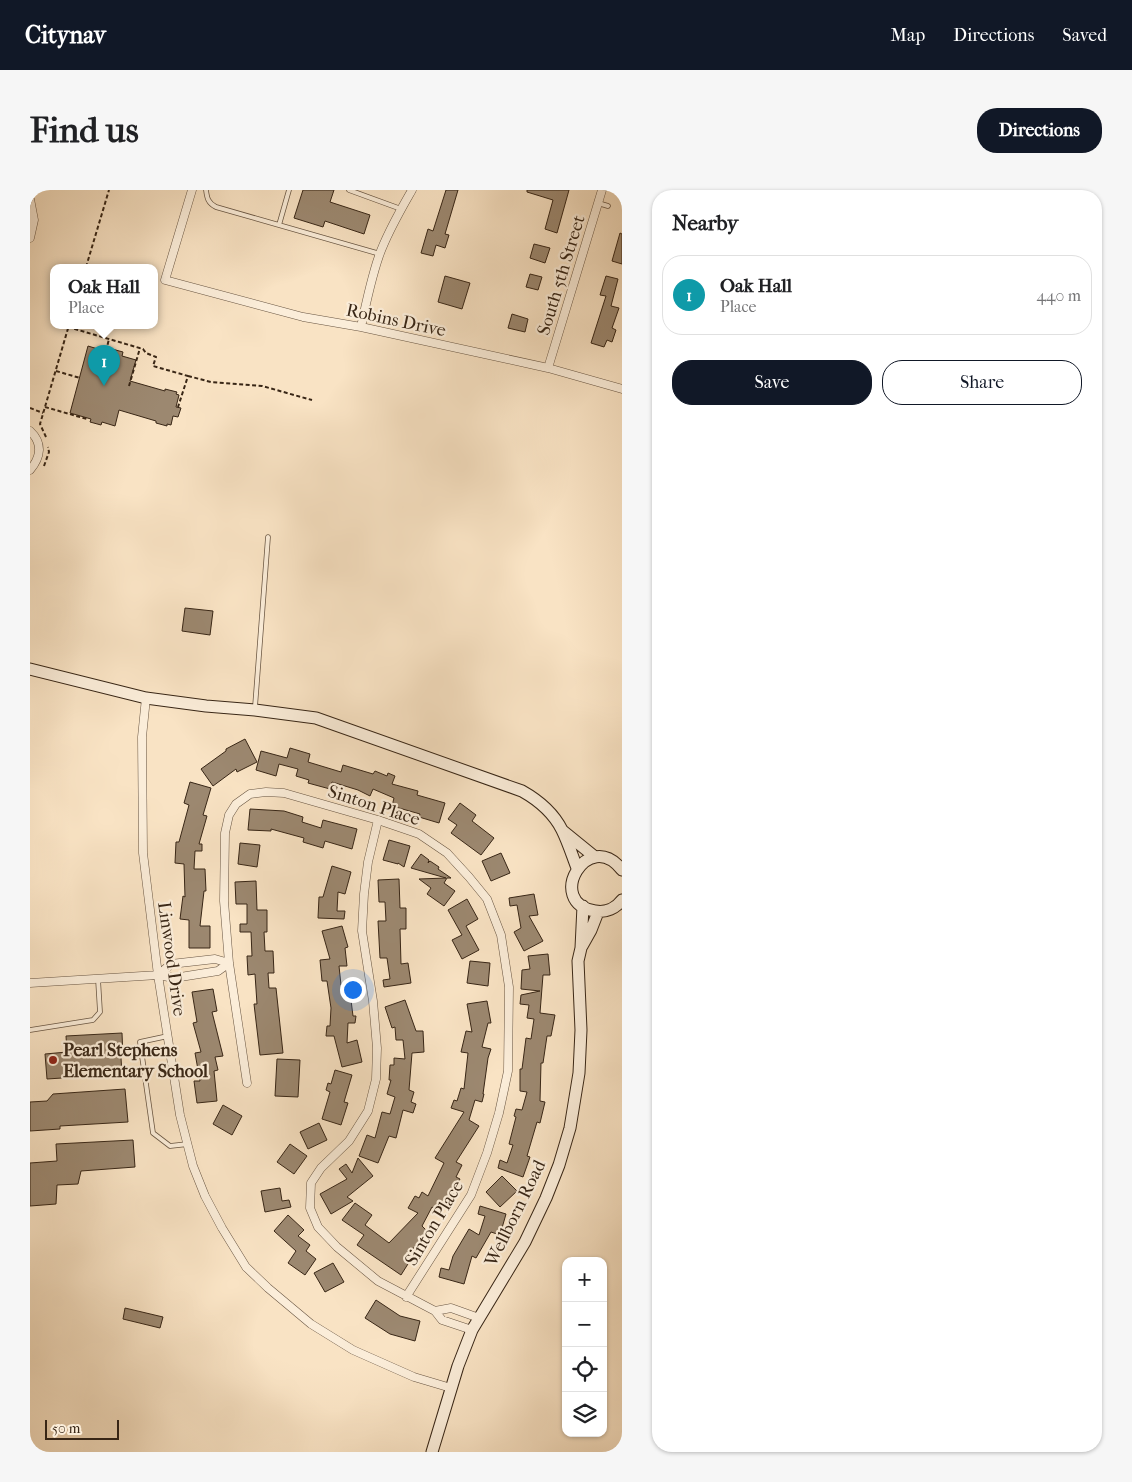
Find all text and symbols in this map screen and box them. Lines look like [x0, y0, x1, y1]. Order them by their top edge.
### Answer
text: Citynav [25, 21, 106, 49]
text: Map [891, 25, 925, 46]
text: Directions [953, 25, 1034, 46]
text: Saved [1062, 25, 1107, 46]
button: Directions [977, 108, 1102, 153]
text: Find us [30, 110, 139, 151]
text: Nearby [672, 211, 738, 235]
street label: South 5th Street [533, 212, 590, 338]
popup [50, 264, 158, 329]
text: Oak Hall [720, 275, 792, 297]
text: Oak Hall [68, 276, 140, 298]
text: 1 [686, 286, 692, 305]
text: 440 m [1036, 286, 1081, 305]
text: Place [720, 297, 756, 316]
text: Place [68, 298, 104, 317]
street label: Robins Drive [344, 300, 448, 341]
pin: 1 [88, 345, 120, 386]
button: Save [672, 360, 872, 405]
button: Share [882, 360, 1082, 405]
street label: Sinton Place [325, 781, 423, 830]
street label: Linwood Drive [153, 901, 190, 1018]
your location [340, 977, 366, 1003]
place label: Pearl Stephens Elementary School [63, 1040, 209, 1082]
marker: Pearl Stephens Elementary School [47, 1054, 59, 1066]
street label: Wellborn Road [480, 1156, 550, 1271]
street label: Sinton Place [401, 1177, 468, 1270]
map controls [562, 1257, 607, 1437]
button: + [562, 1257, 607, 1302]
button: − [562, 1302, 607, 1347]
button: locate [562, 1347, 607, 1392]
button: layers [562, 1392, 607, 1437]
scale bar [45, 1417, 119, 1440]
text: 50 m [52, 1420, 80, 1437]

